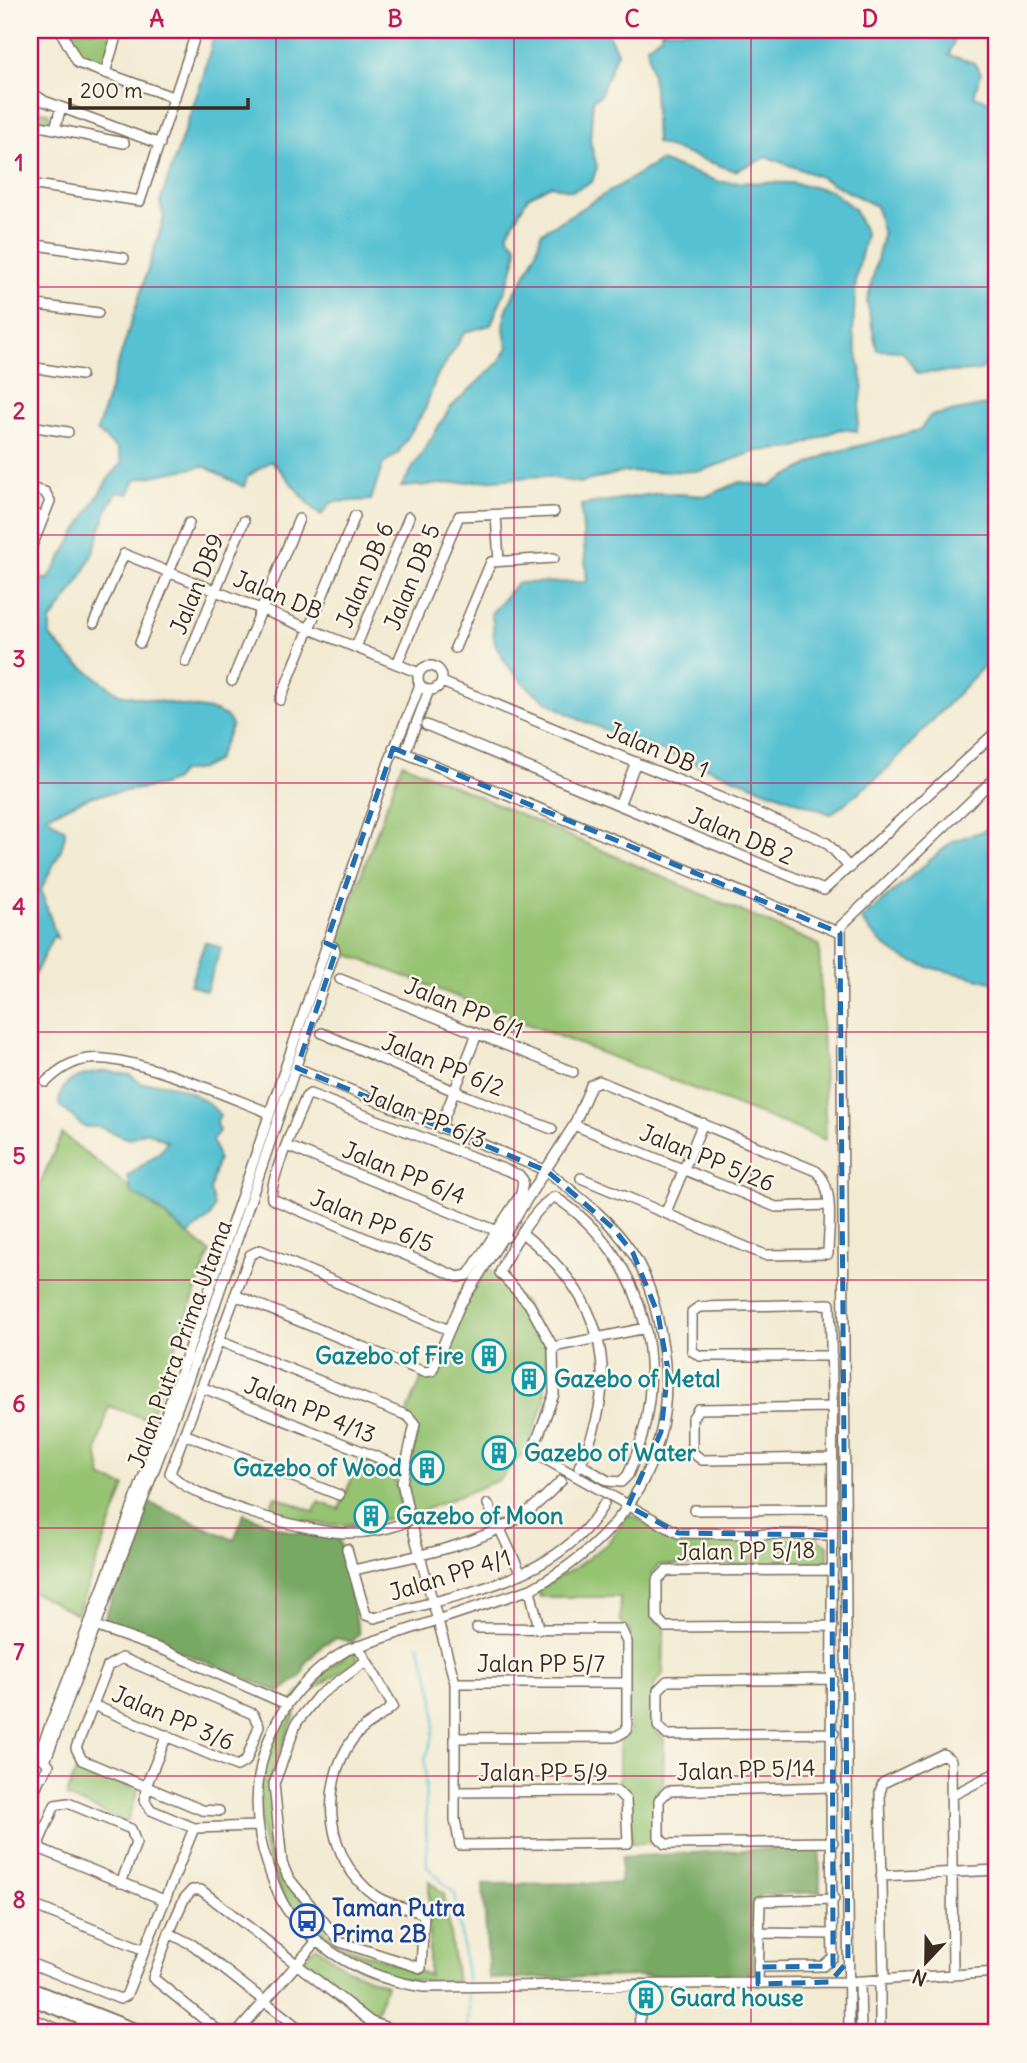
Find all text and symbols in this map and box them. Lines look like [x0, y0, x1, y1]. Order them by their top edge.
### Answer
text: A [150, 4, 165, 33]
text: B [387, 4, 403, 33]
text: C [624, 4, 640, 33]
text: D [862, 4, 878, 33]
scale bar [70, 66, 248, 110]
text: 200 m [80, 77, 143, 104]
text: 1 [14, 148, 24, 177]
text: 2 [13, 396, 26, 425]
street label: Jalan DB 6 [329, 518, 400, 632]
street label: Jalan DB 5 [377, 519, 446, 634]
street label: Jalan DB9 [163, 529, 230, 639]
street label: Jalan DB [230, 564, 327, 625]
text: 3 [12, 644, 26, 673]
street label: Jalan DB 1 [603, 715, 713, 784]
street label: Jalan DB 2 [684, 800, 798, 871]
text: 4 [12, 892, 26, 921]
street label: Jalan PP 6/1 [400, 971, 528, 1045]
street label: Jalan PP 6/2 [378, 1027, 509, 1102]
street label: Jalan PP 6/3 [360, 1079, 491, 1154]
street label: Jalan PP 5/26 [636, 1117, 779, 1198]
street label: Jalan PP 6/4 [339, 1135, 470, 1210]
text: 5 [12, 1141, 26, 1170]
street label: Jalan PP 6/5 [307, 1183, 438, 1258]
street label: Jalan Putra Prima Utama [121, 1216, 238, 1472]
building icon: Gazebo of Fire [470, 1337, 508, 1375]
place label: Gazebo of Fire [315, 1341, 464, 1370]
building icon: Gazebo of Metal [510, 1360, 548, 1398]
place label: Gazebo of Metal [554, 1364, 721, 1393]
street label: Jalan PP 4/13 [240, 1370, 380, 1449]
text: 6 [12, 1389, 26, 1418]
building icon: Gazebo of Water [480, 1434, 518, 1472]
place label: Gazebo of Water [524, 1438, 697, 1467]
building icon: Gazebo of Wood [408, 1449, 446, 1487]
place label: Gazebo of Wood [233, 1453, 402, 1482]
building icon: Gazebo of Moon [352, 1497, 390, 1535]
place label: Gazebo of Moon [396, 1501, 563, 1530]
street label: Jalan PP 5/18 [676, 1535, 816, 1566]
street label: Jalan PP 4/1 [385, 1542, 514, 1607]
text: 7 [13, 1637, 25, 1666]
street label: Jalan PP 5/7 [477, 1649, 605, 1678]
street label: Jalan PP 3/6 [108, 1679, 239, 1756]
street label: Jalan PP 5/14 [676, 1753, 816, 1786]
street label: Jalan PP 5/9 [478, 1758, 608, 1787]
text: 8 [12, 1885, 26, 1914]
place label: Taman Putra Prima 2B [332, 1893, 465, 1948]
bus stop icon: Taman Putra Prima 2B [288, 1902, 326, 1940]
north arrow [890, 1926, 960, 1996]
text: N [909, 1964, 930, 1991]
building icon: Guard house [627, 1979, 665, 2017]
place label: Guard house [670, 1983, 804, 2012]

